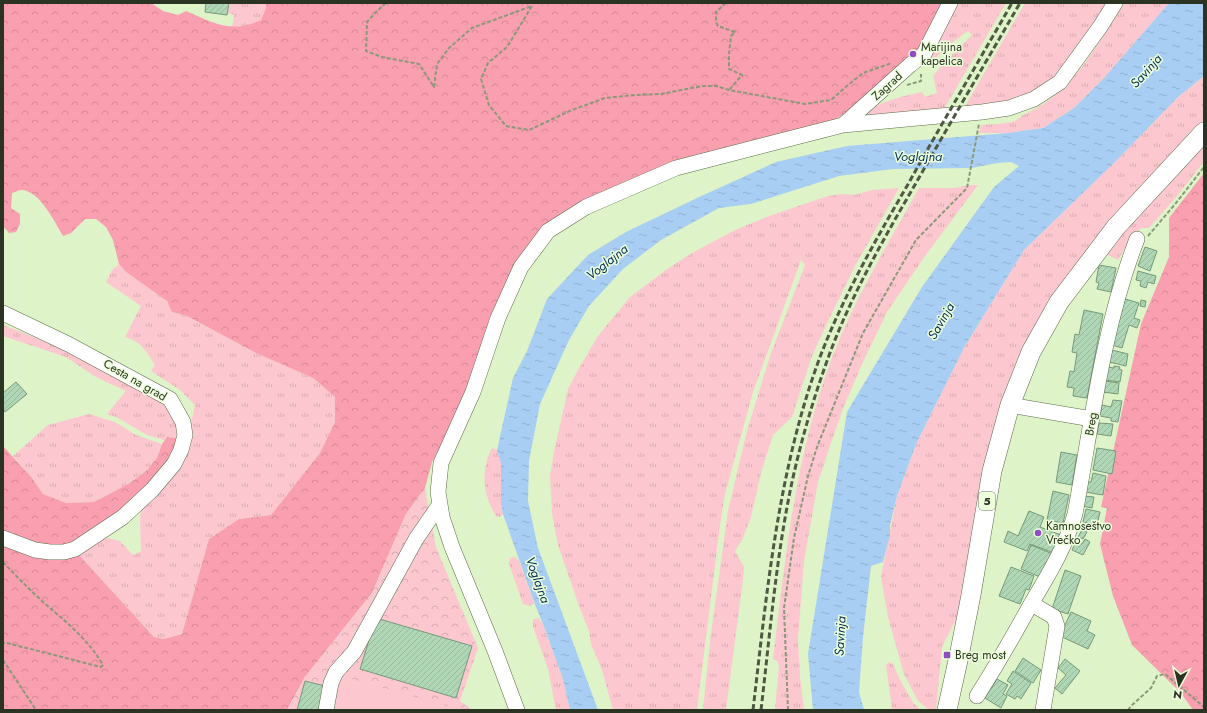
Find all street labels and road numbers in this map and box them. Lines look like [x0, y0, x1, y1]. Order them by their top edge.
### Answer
street label: Zagrad [868, 67, 906, 105]
street label: Cesta na grad [100, 355, 170, 405]
street label: Breg [1080, 411, 1102, 437]
road number: 5 [979, 492, 995, 510]

